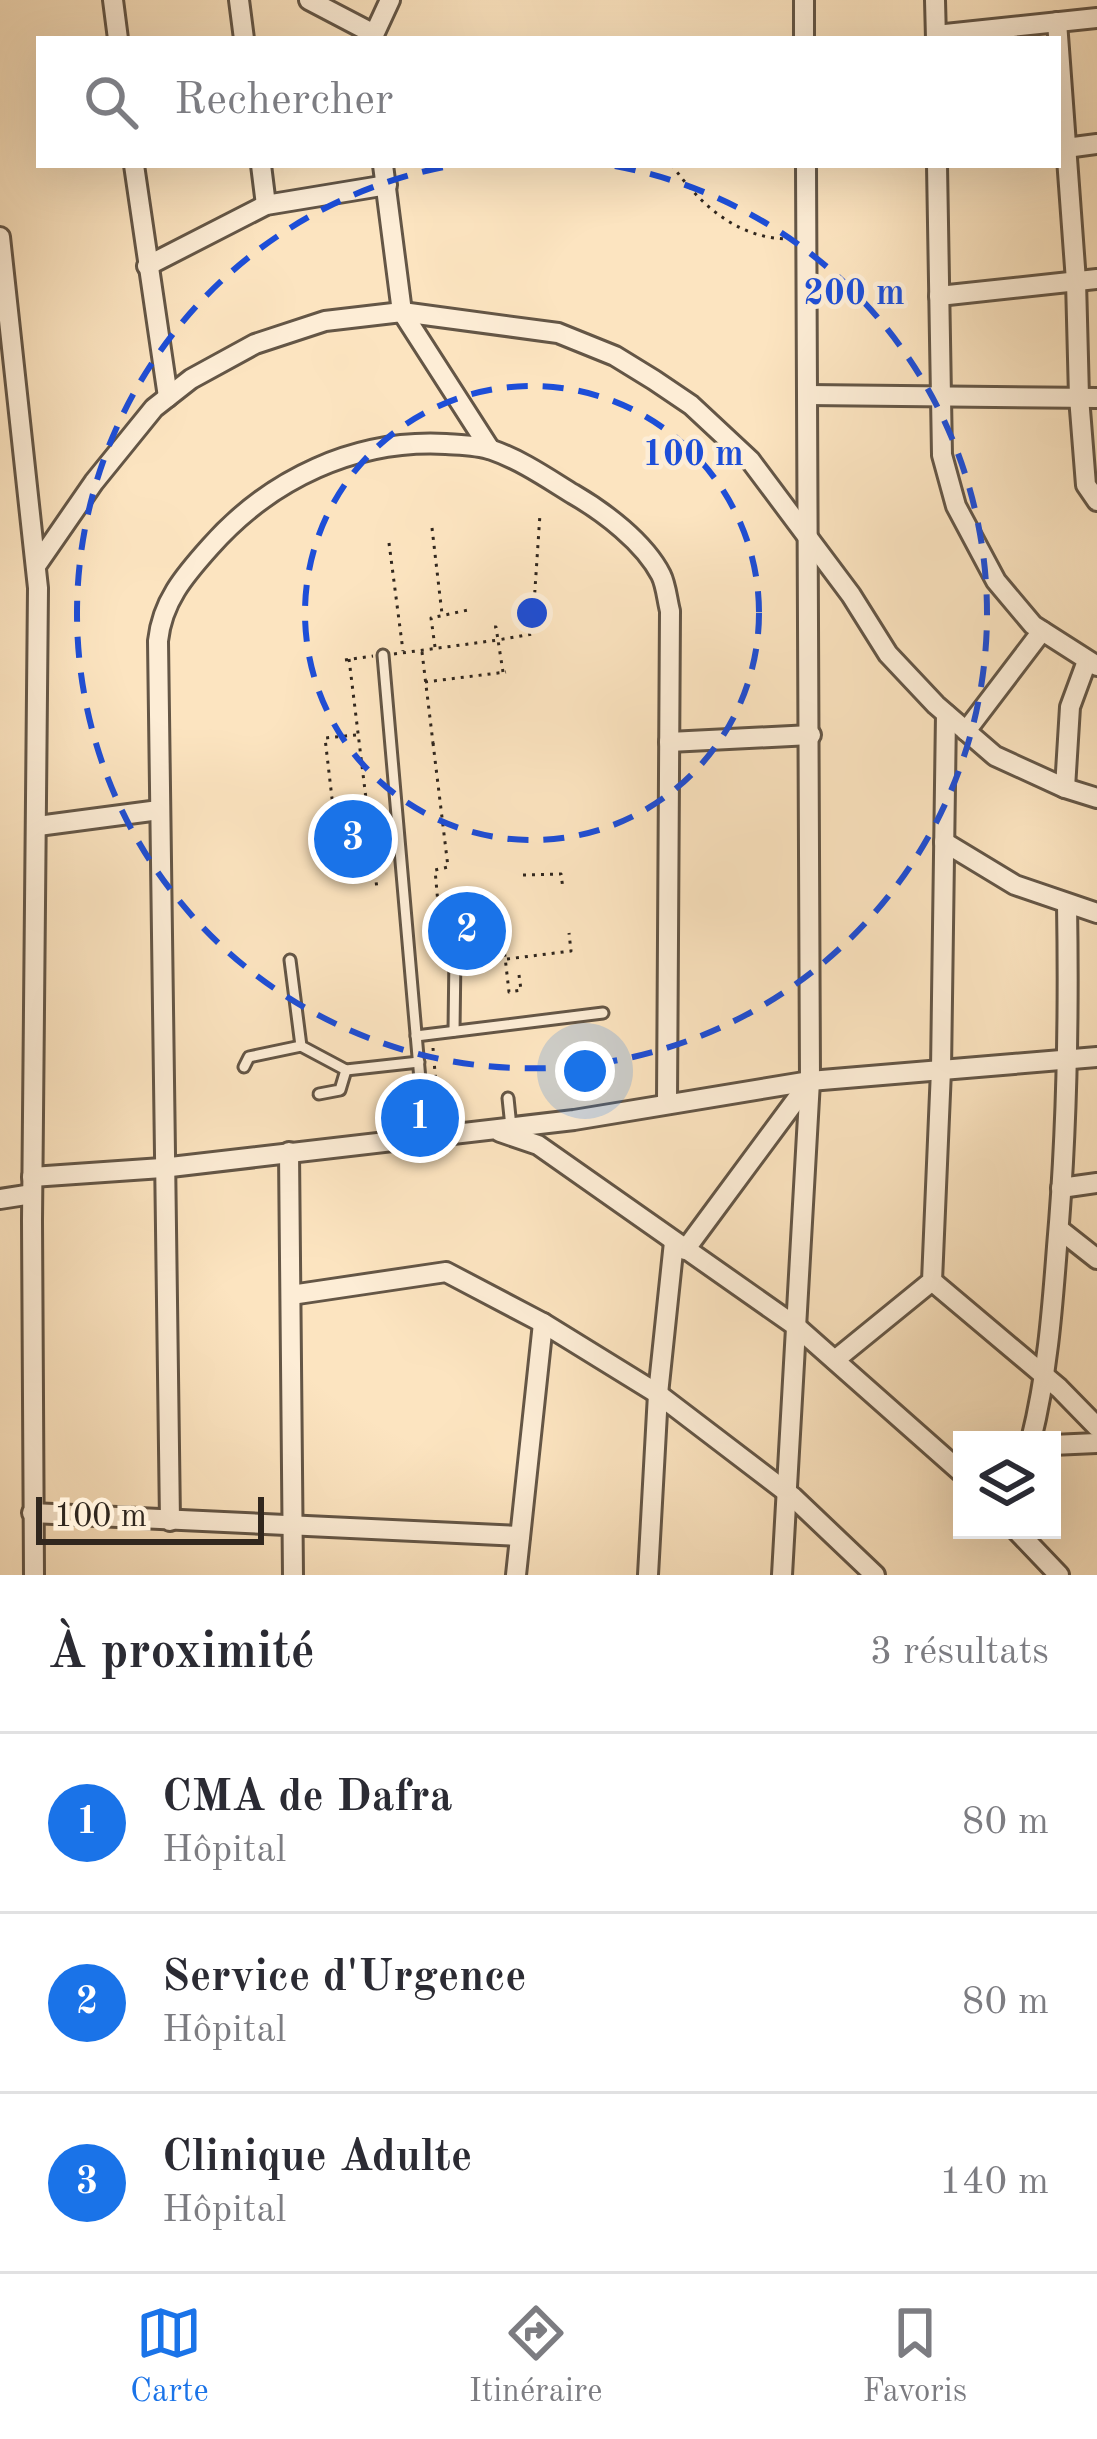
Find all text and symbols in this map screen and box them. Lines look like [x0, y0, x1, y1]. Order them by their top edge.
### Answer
search box [36, 36, 1061, 168]
icon: search [78, 69, 144, 135]
text: Rechercher [174, 79, 393, 124]
text: 200 m [803, 277, 905, 313]
text: 100 m [642, 438, 744, 474]
centre of rings [511, 592, 553, 634]
pin: 3 [314, 794, 392, 884]
pin: 2 [428, 886, 506, 976]
your location [555, 1041, 615, 1101]
pin: 1 [381, 1073, 459, 1163]
map controls [953, 1431, 1061, 1539]
button: layers [953, 1431, 1061, 1539]
scale bar [36, 1491, 264, 1544]
text: 100 m [54, 1501, 147, 1534]
text: À proximité [48, 1628, 315, 1679]
text: 3 résultats [870, 1633, 1049, 1672]
text: CMA de Dafra [162, 1776, 453, 1821]
text: 1 [76, 1803, 98, 1842]
text: 80 m [962, 1803, 1049, 1842]
text: Hôpital [162, 1831, 286, 1870]
text: Service d'Urgence [162, 1956, 527, 2001]
text: 2 [76, 1983, 98, 2022]
text: 80 m [962, 1983, 1049, 2022]
text: Hôpital [162, 2011, 286, 2050]
text: Clinique Adulte [162, 2136, 472, 2181]
text: 3 [76, 2163, 98, 2202]
text: 140 m [939, 2163, 1049, 2202]
text: Hôpital [162, 2191, 286, 2230]
tab: Carte [130, 2300, 209, 2413]
tab: Itinéraire [469, 2300, 603, 2413]
tab: Favoris [863, 2300, 967, 2413]

